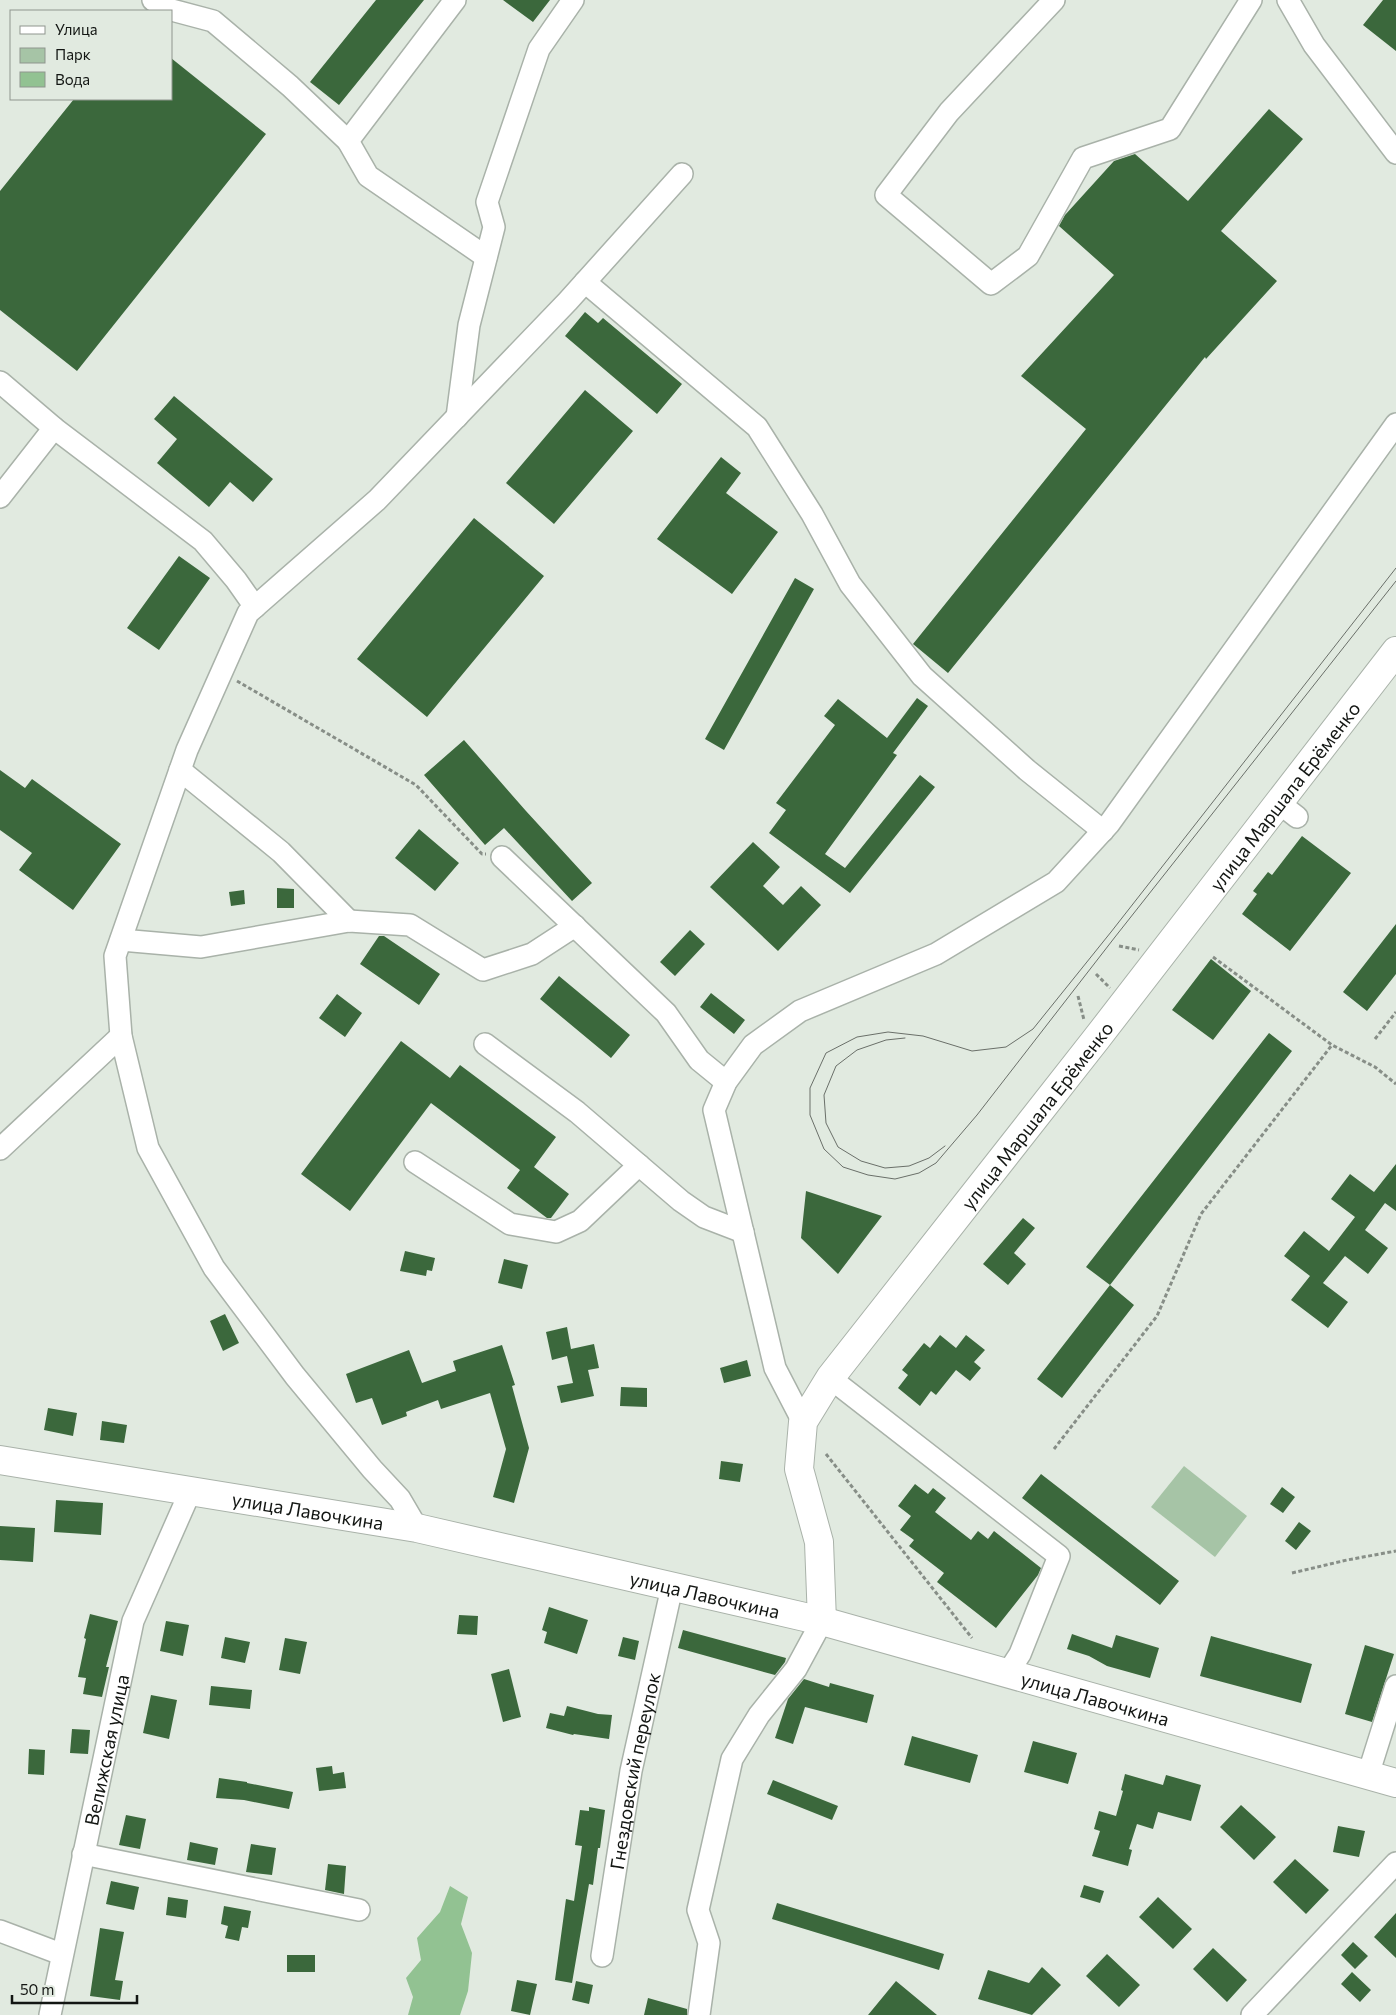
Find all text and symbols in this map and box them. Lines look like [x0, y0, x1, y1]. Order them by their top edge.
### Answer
legend [10, 10, 172, 100]
text: Улица [55, 20, 97, 38]
text: Парк [55, 45, 91, 63]
text: Вода [55, 70, 90, 88]
street label: улица Маршала Ерёменко [1204, 697, 1364, 895]
street label: улица Маршала Ерёменко [956, 1016, 1117, 1214]
street label: улица Лавочкина [231, 1487, 385, 1534]
street label: улица Лавочкина [628, 1566, 782, 1622]
street label: улица Лавочкина [1018, 1666, 1172, 1730]
street label: Гнездовский переулок [604, 1670, 664, 1871]
street label: Велижская улица [79, 1672, 133, 1828]
scale bar [12, 1972, 138, 2004]
text: 50 m [20, 1980, 54, 1998]

